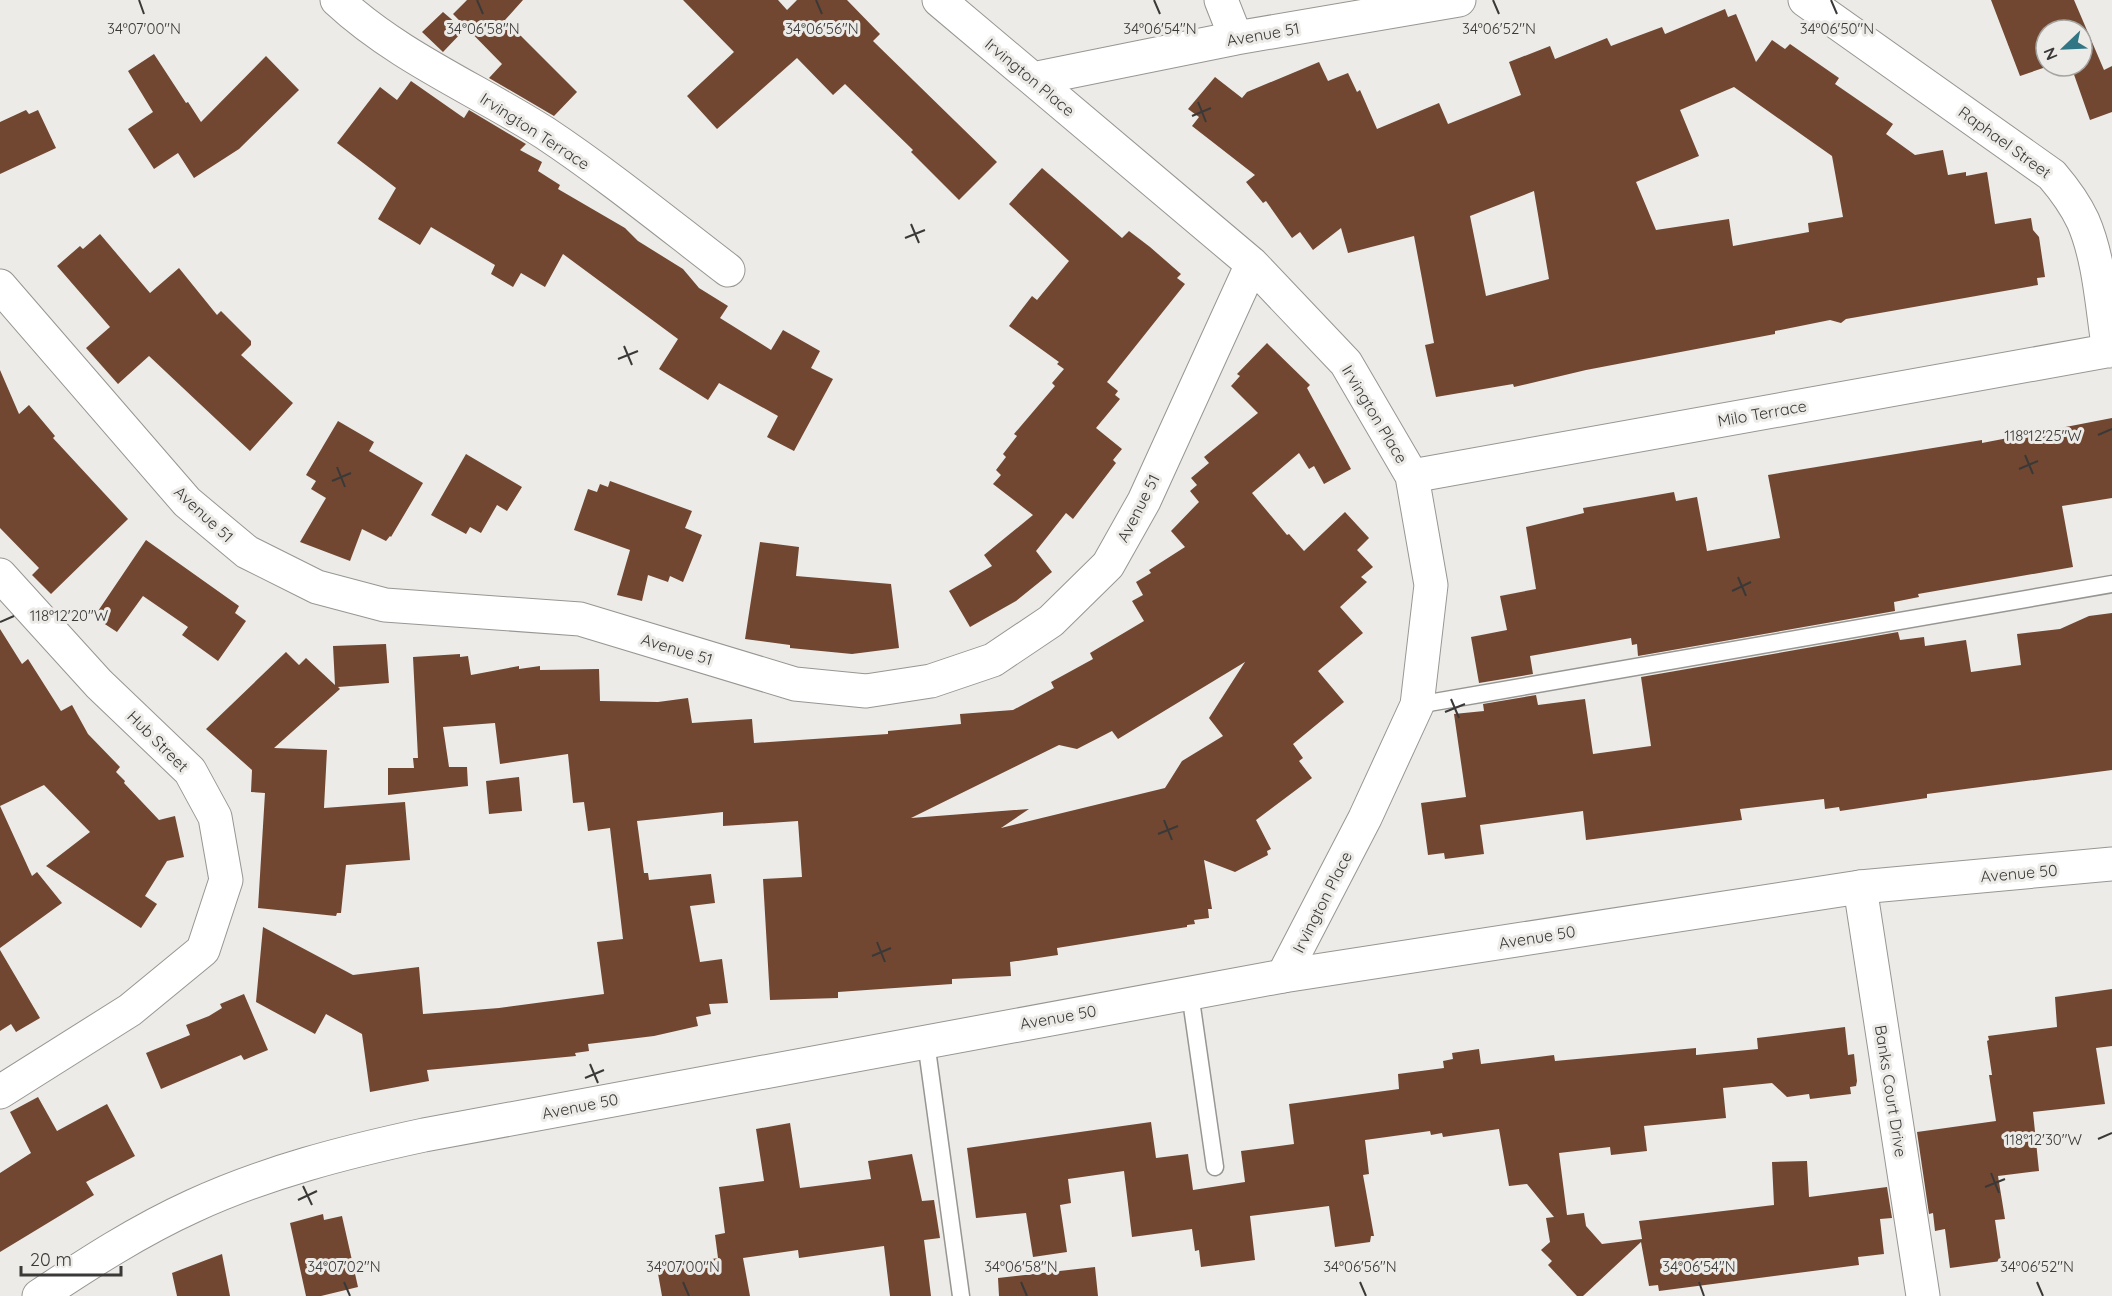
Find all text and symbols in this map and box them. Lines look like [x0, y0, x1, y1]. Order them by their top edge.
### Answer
street label: Avenue 51 [1225, 18, 1301, 50]
north arrow [2034, 18, 2094, 78]
text: 34°07'00"N [107, 19, 181, 38]
text: 34°06'58"N [446, 19, 520, 38]
text: 34°06'56"N [785, 19, 859, 38]
text: 34°06'54"N [1123, 19, 1197, 38]
text: 34°06'52"N [1462, 19, 1536, 38]
text: 34°06'50"N [1800, 19, 1874, 38]
street label: Irvington Place [981, 34, 1079, 120]
text: N [2039, 45, 2062, 63]
street label: Irvington Terrace [476, 88, 594, 174]
street label: Raphael Street [1955, 102, 2055, 182]
street label: Irvington Place [1338, 361, 1412, 467]
street label: Milo Terrace [1716, 395, 1808, 431]
text: 118°12'25"W [2004, 426, 2082, 445]
street label: Avenue 51 [1112, 471, 1164, 545]
street label: Avenue 51 [170, 482, 238, 546]
text: 118°12'20"W [30, 606, 109, 625]
street label: Avenue 51 [639, 629, 715, 669]
street label: Hub Street [123, 706, 193, 776]
street label: Irvington Place [1288, 848, 1356, 956]
street label: Avenue 50 [1980, 860, 2058, 886]
street label: Avenue 50 [1497, 921, 1577, 953]
street label: Avenue 50 [1018, 1000, 1098, 1034]
street label: Banks Court Drive [1871, 1024, 1911, 1158]
street label: Avenue 50 [540, 1089, 620, 1123]
text: 118°12'30"W [2004, 1130, 2082, 1149]
scale bar [21, 1239, 122, 1277]
text: 20 m [30, 1248, 72, 1271]
text: 34°07'02"N [307, 1257, 381, 1276]
text: 34°07'00"N [646, 1257, 720, 1276]
text: 34°06'58"N [984, 1257, 1058, 1276]
text: 34°06'56"N [1323, 1257, 1397, 1276]
text: 34°06'54"N [1662, 1257, 1736, 1276]
text: 34°06'52"N [2000, 1257, 2074, 1276]

